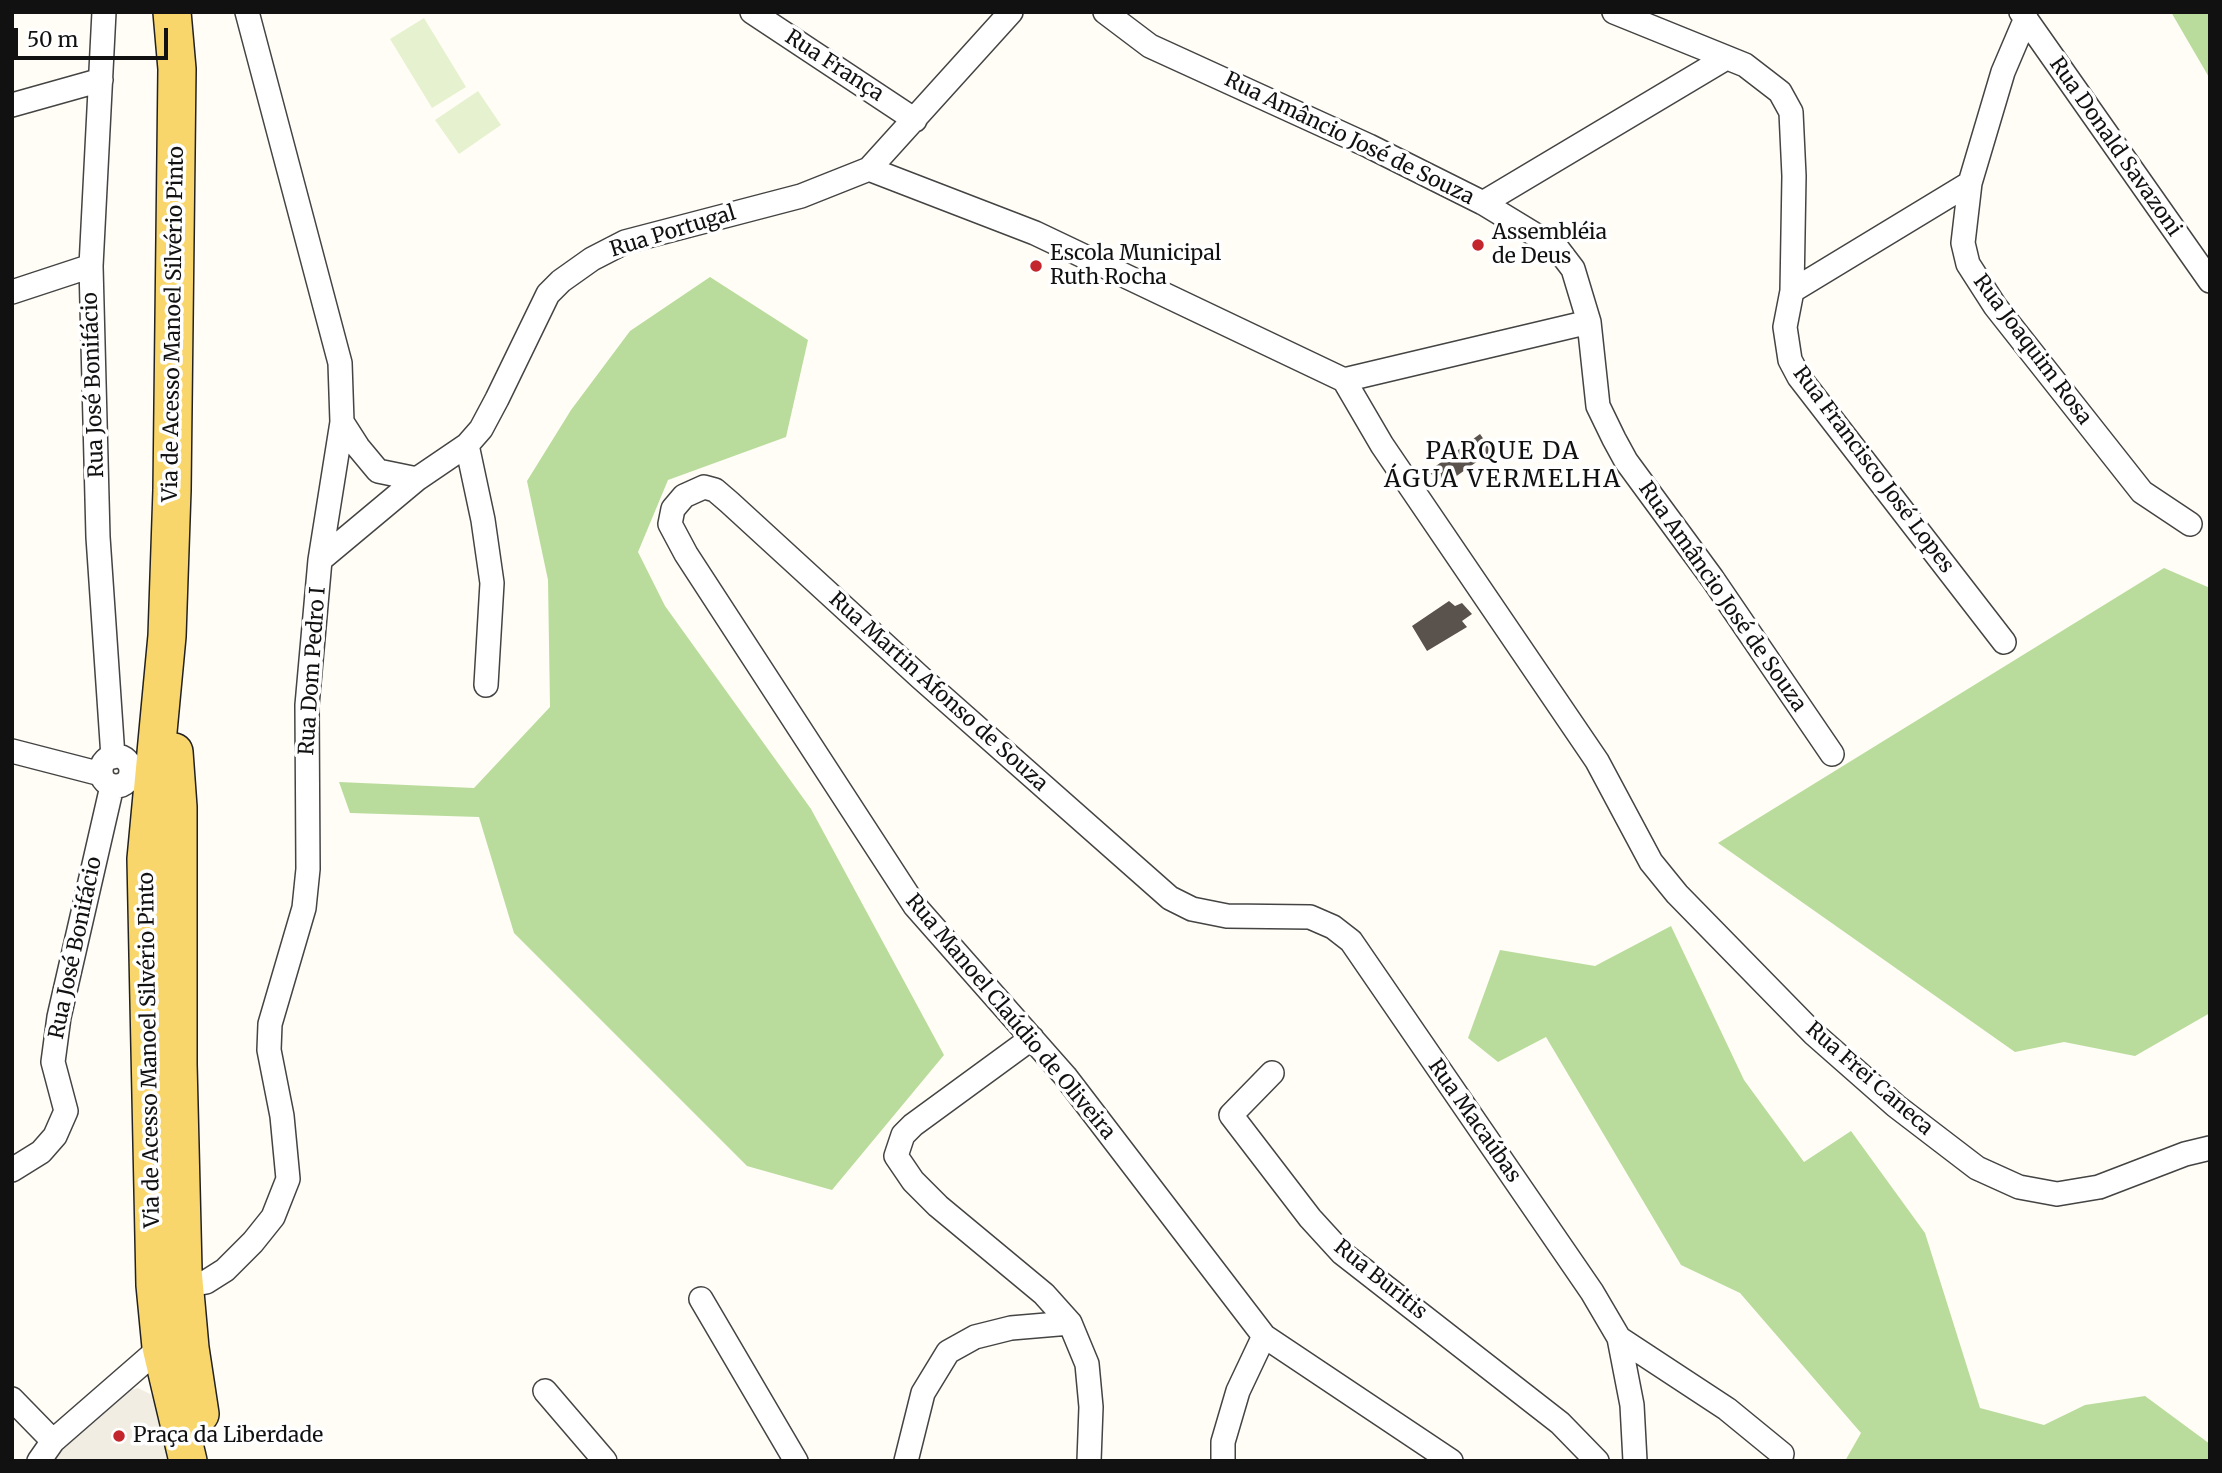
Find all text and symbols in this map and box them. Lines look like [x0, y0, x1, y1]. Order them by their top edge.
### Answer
scale bar [18, 14, 172, 58]
street label: Rua França [780, 25, 888, 107]
text: 50 m [27, 26, 78, 53]
street label: Rua Donald Savazoni [2044, 53, 2186, 241]
street label: Rua Amâncio José de Souza [1220, 67, 1478, 211]
street label: Via de Acesso Manoel Silvério Pinto [158, 146, 190, 502]
street label: Rua Portugal [607, 201, 739, 263]
place label: Assembléia de Deus [1492, 220, 1607, 270]
marker: Assembléia de Deus [1470, 237, 1486, 253]
place label: Escola Municipal Ruth Rocha [1050, 241, 1221, 291]
marker: Escola Municipal Ruth Rocha [1028, 258, 1044, 274]
street label: Rua Joaquim Rosa [1967, 270, 2097, 430]
street label: Rua José Bonifácio [78, 292, 110, 478]
street label: Rua Francisco José Lopes [1787, 362, 1959, 578]
district label: PARQUE DA ÁGUA VERMELHA [1386, 438, 1620, 494]
street label: Rua Amâncio José de Souza [1633, 477, 1811, 717]
street label: Rua Dom Pedro I [295, 586, 331, 756]
street label: Rua Martin Afonso de Souza [823, 587, 1053, 797]
street label: Rua José Bonifácio [44, 855, 108, 1041]
street label: Via de Acesso Manoel Silvério Pinto [134, 872, 166, 1228]
street label: Rua Manoel Claúdio de Oliveira [900, 889, 1120, 1145]
street label: Rua Frei Caneca [1800, 1017, 1938, 1141]
street label: Rua Macaúbas [1422, 1055, 1526, 1187]
street label: Rua Buritis [1328, 1235, 1432, 1325]
place label: Praça da Liberdade [133, 1423, 323, 1449]
marker: Praça da Liberdade [111, 1428, 127, 1444]

